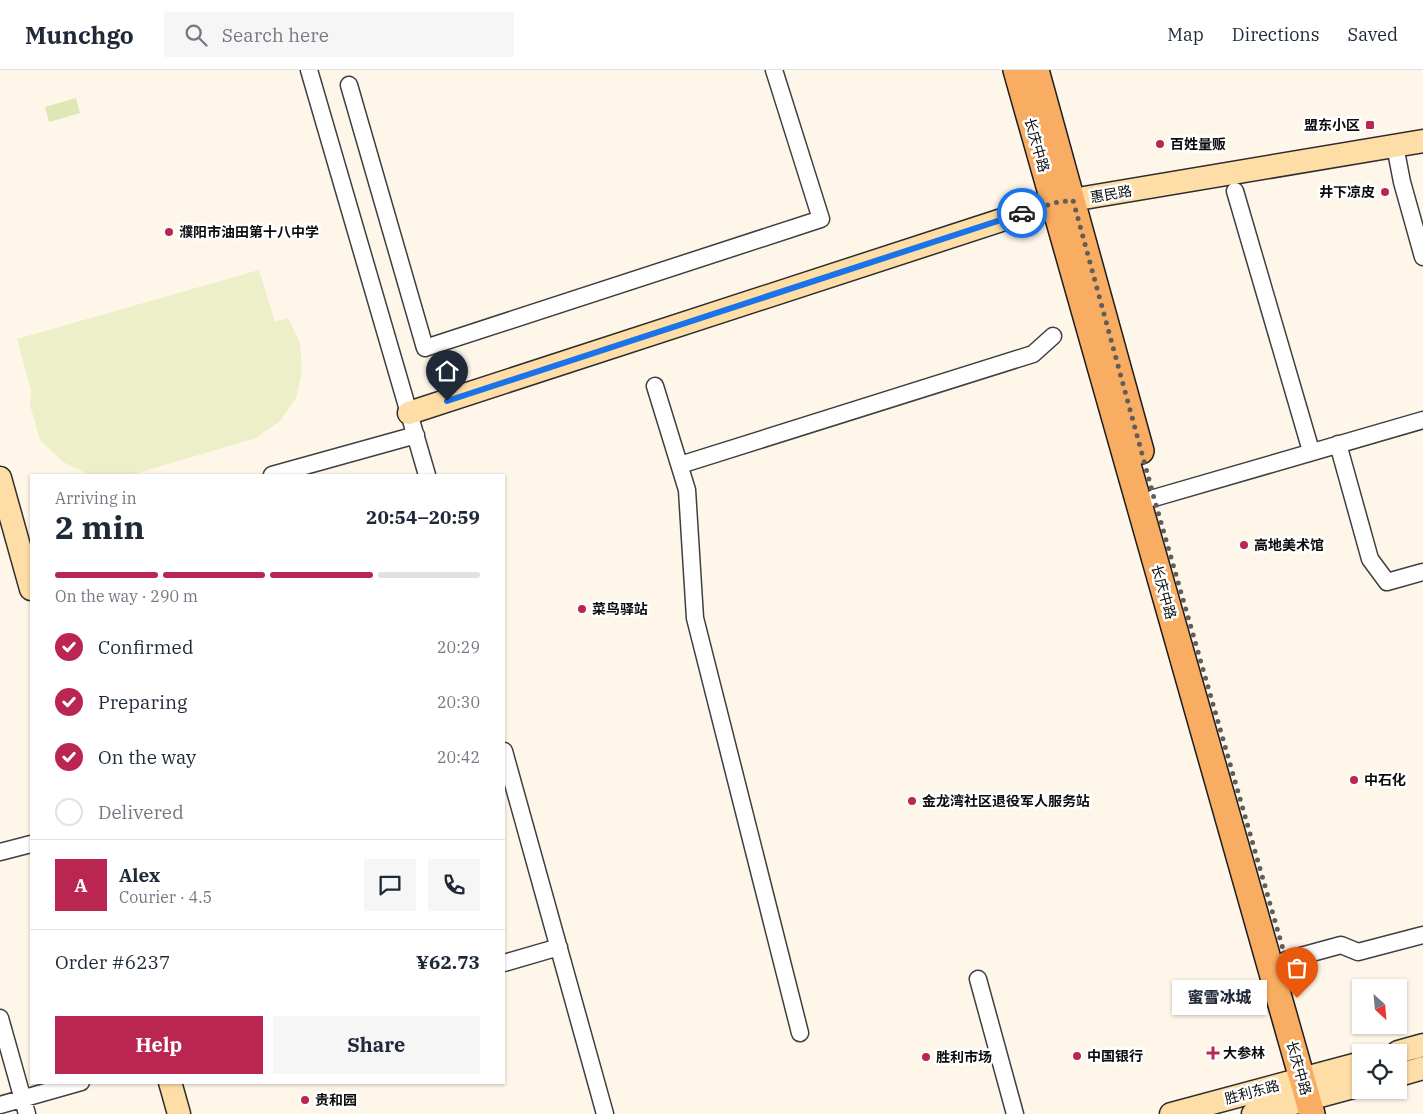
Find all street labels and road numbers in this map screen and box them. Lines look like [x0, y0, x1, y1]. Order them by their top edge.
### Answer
street label: 长庆中路 [1021, 116, 1053, 174]
street label: 惠民路 [1089, 181, 1133, 207]
street label: 长庆中路 [1148, 563, 1180, 621]
street label: 长庆中路 [1283, 1039, 1315, 1097]
street label: 胜利东路 [1223, 1076, 1281, 1108]

